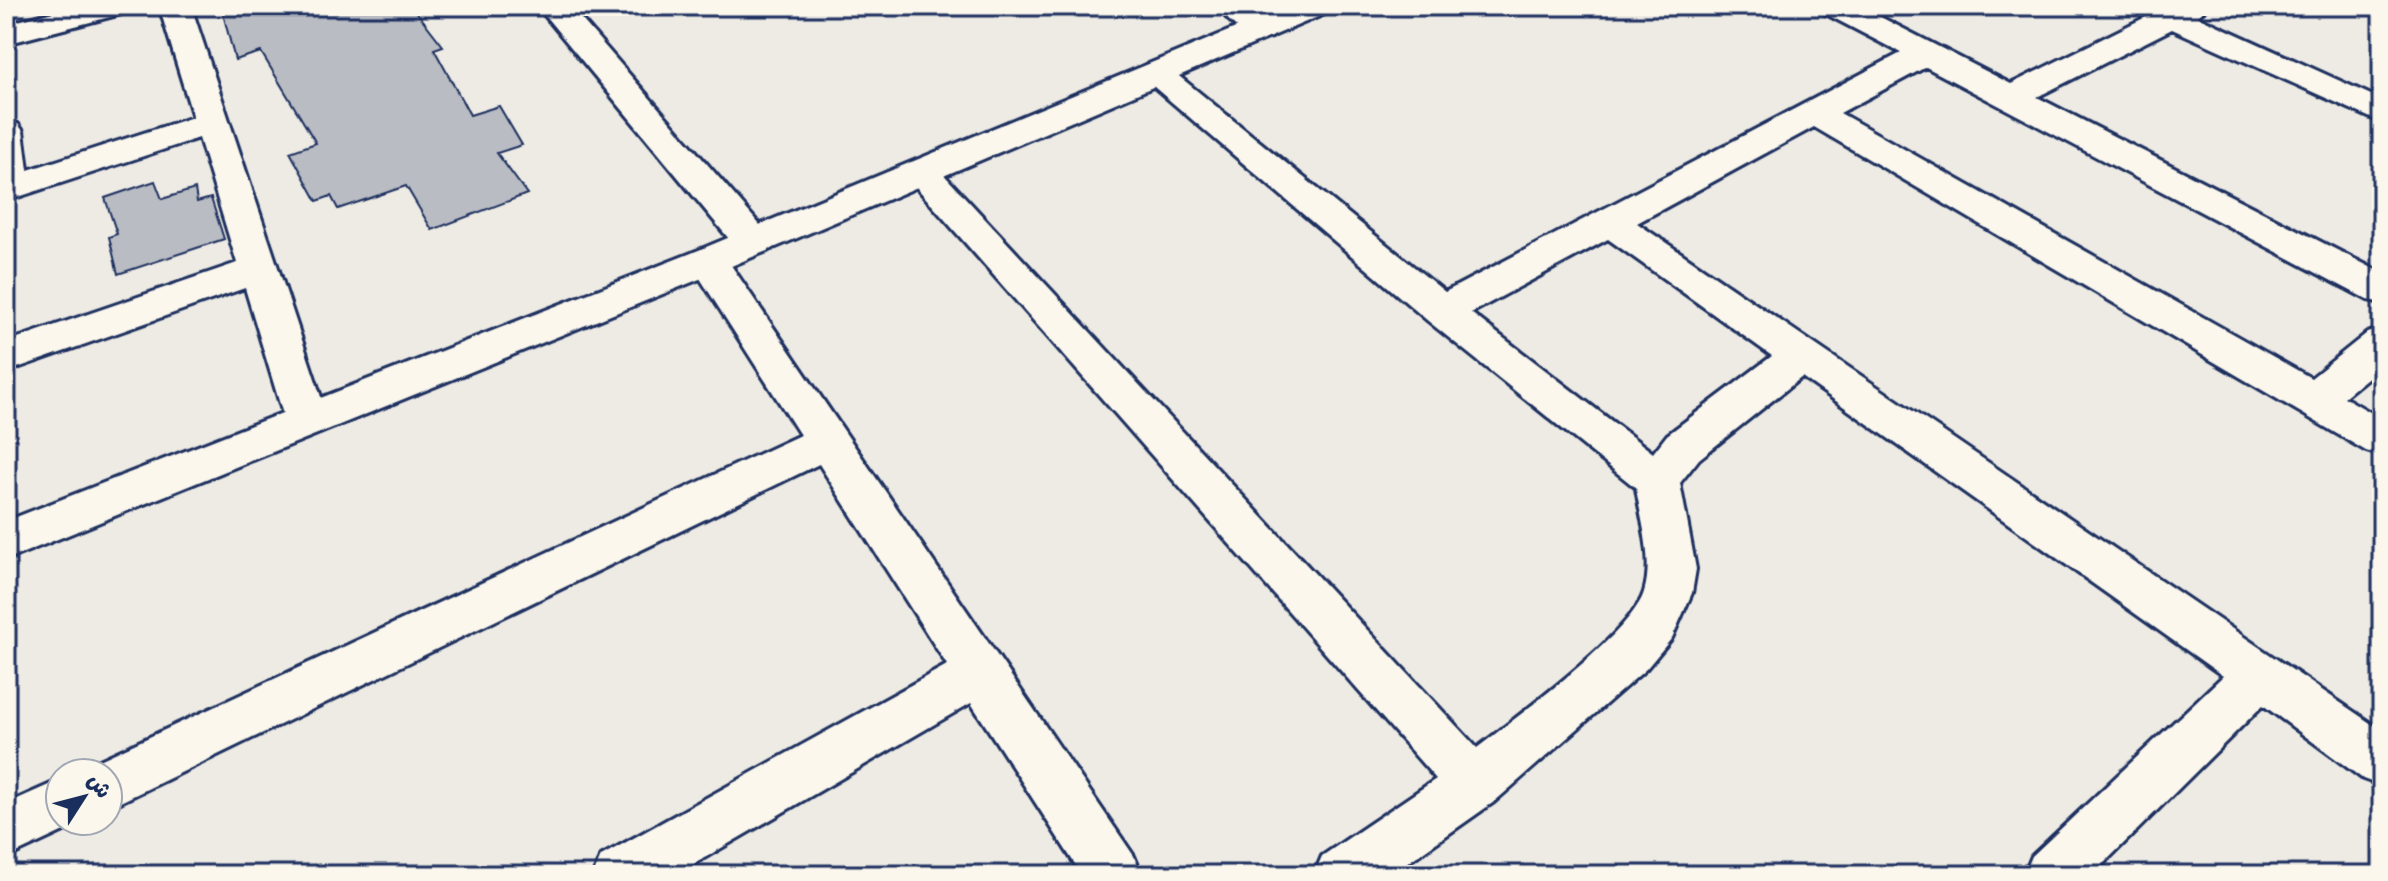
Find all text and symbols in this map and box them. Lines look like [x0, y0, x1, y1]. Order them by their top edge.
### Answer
north arrow [44, 757, 124, 837]
text: ش [78, 768, 118, 806]

